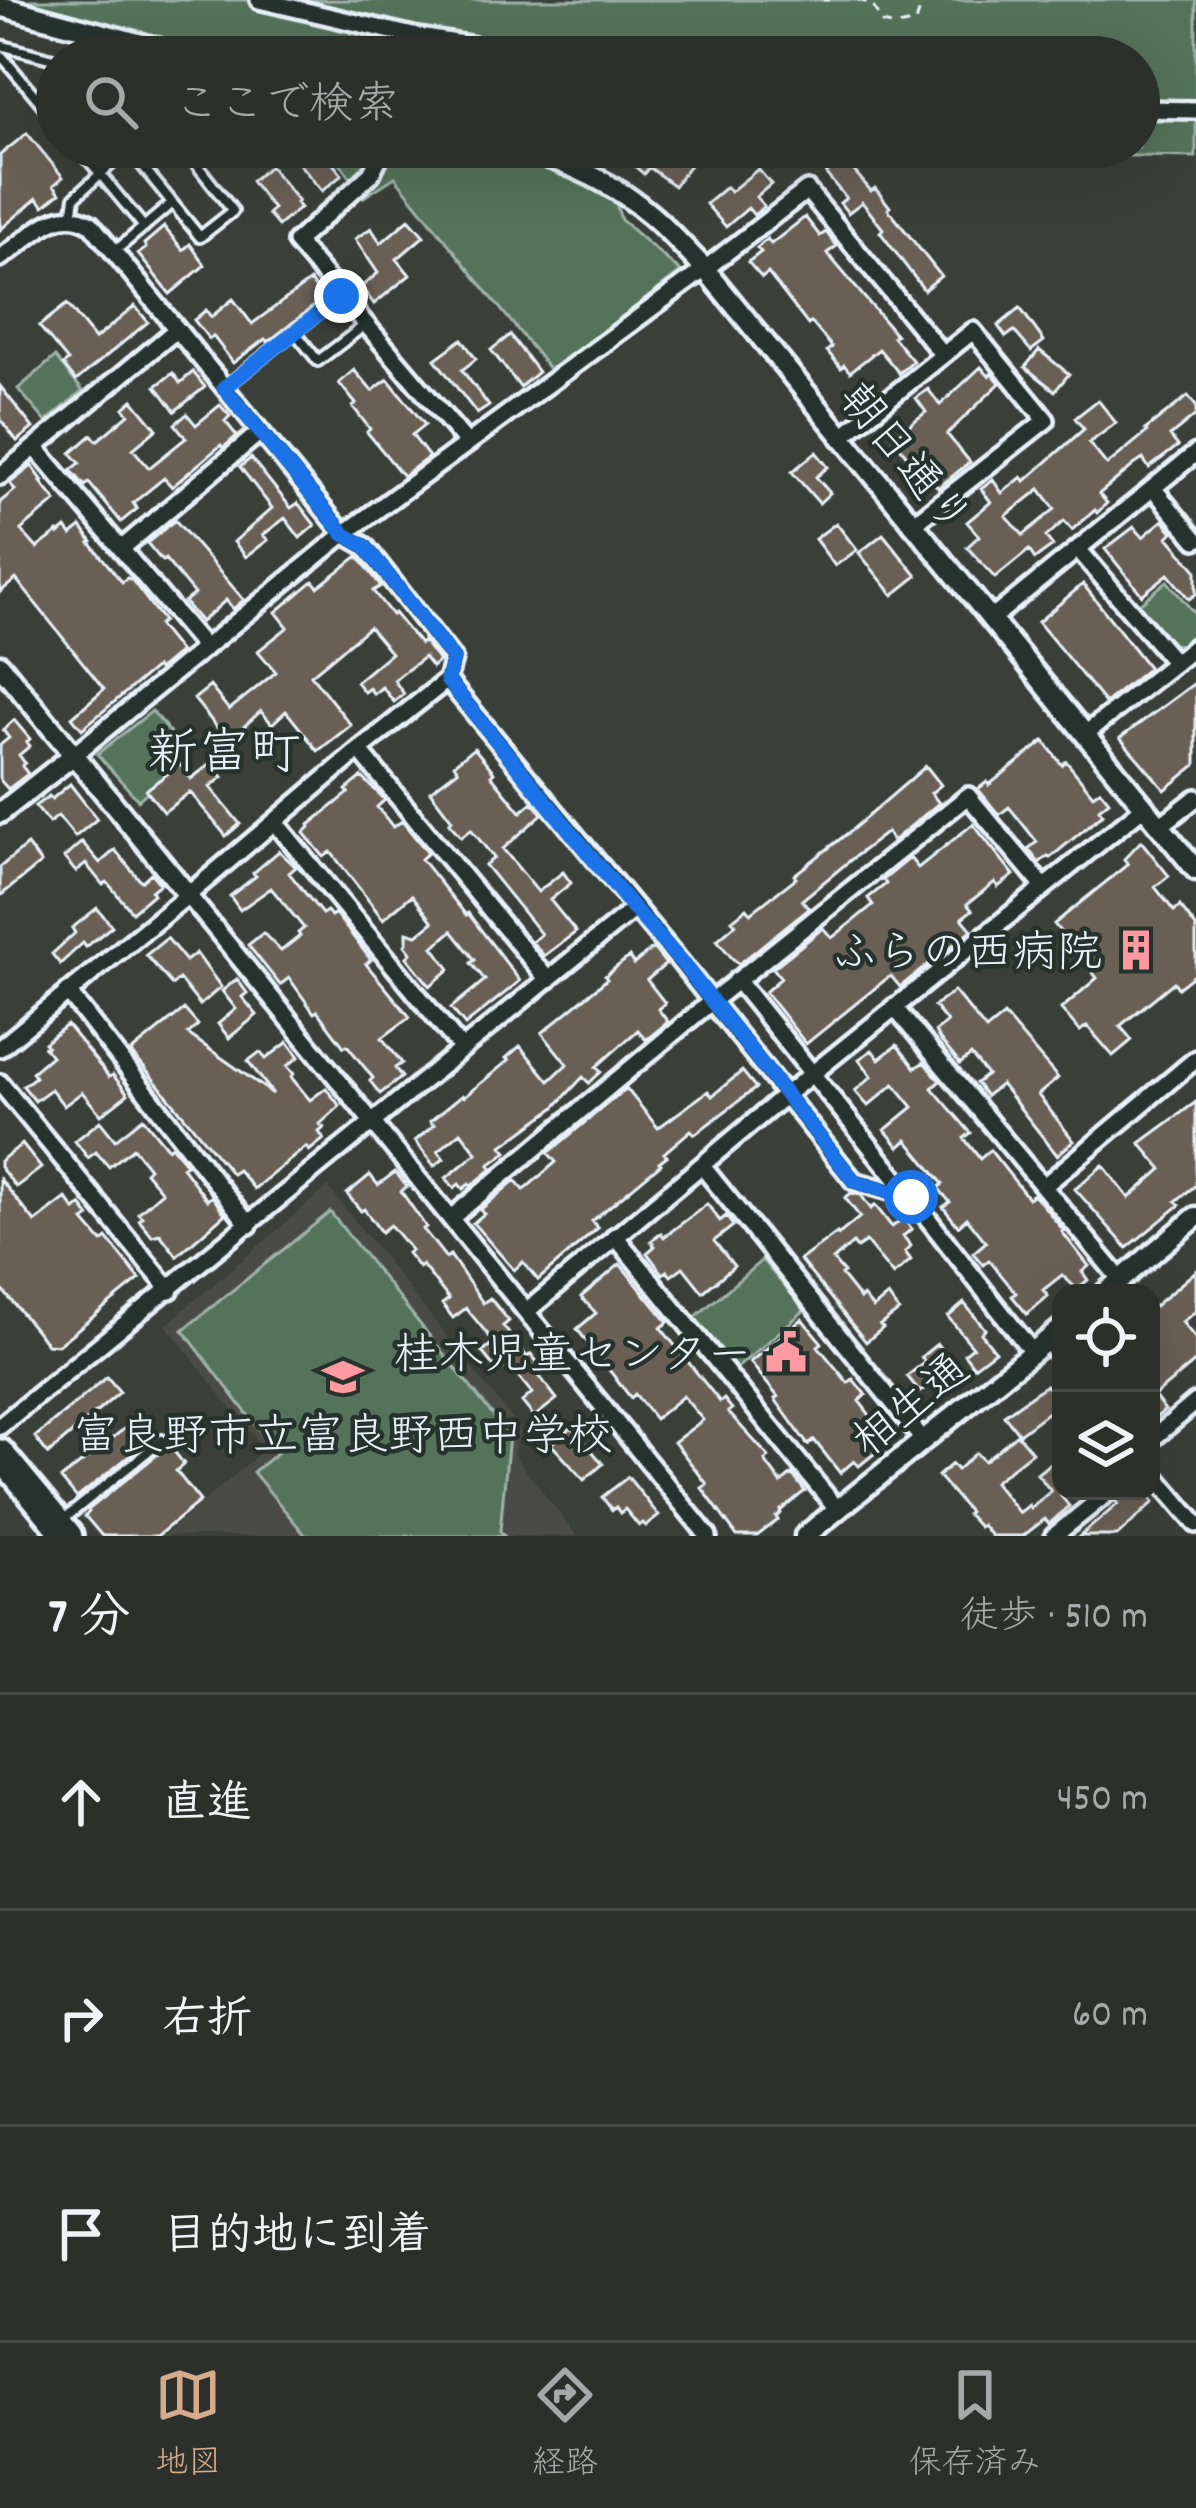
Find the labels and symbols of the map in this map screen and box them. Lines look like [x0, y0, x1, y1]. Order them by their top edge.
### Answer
route end [314, 269, 368, 323]
street label: 朝日通り [820, 371, 983, 551]
district label: 新富町 [147, 722, 301, 794]
place label: ふらの西病院 [832, 925, 1102, 989]
building icon: ふらの西病院 [1113, 927, 1159, 973]
route start [884, 1170, 938, 1224]
place label: 桂木児童センター [394, 1327, 752, 1391]
public building icon: 桂木児童センター [763, 1329, 809, 1375]
street label: 相生通 [841, 1341, 986, 1476]
school or university icon: 富良野市立富良野西中学校 [320, 1354, 366, 1400]
place label: 富良野市立富良野西中学校 [73, 1408, 613, 1472]

